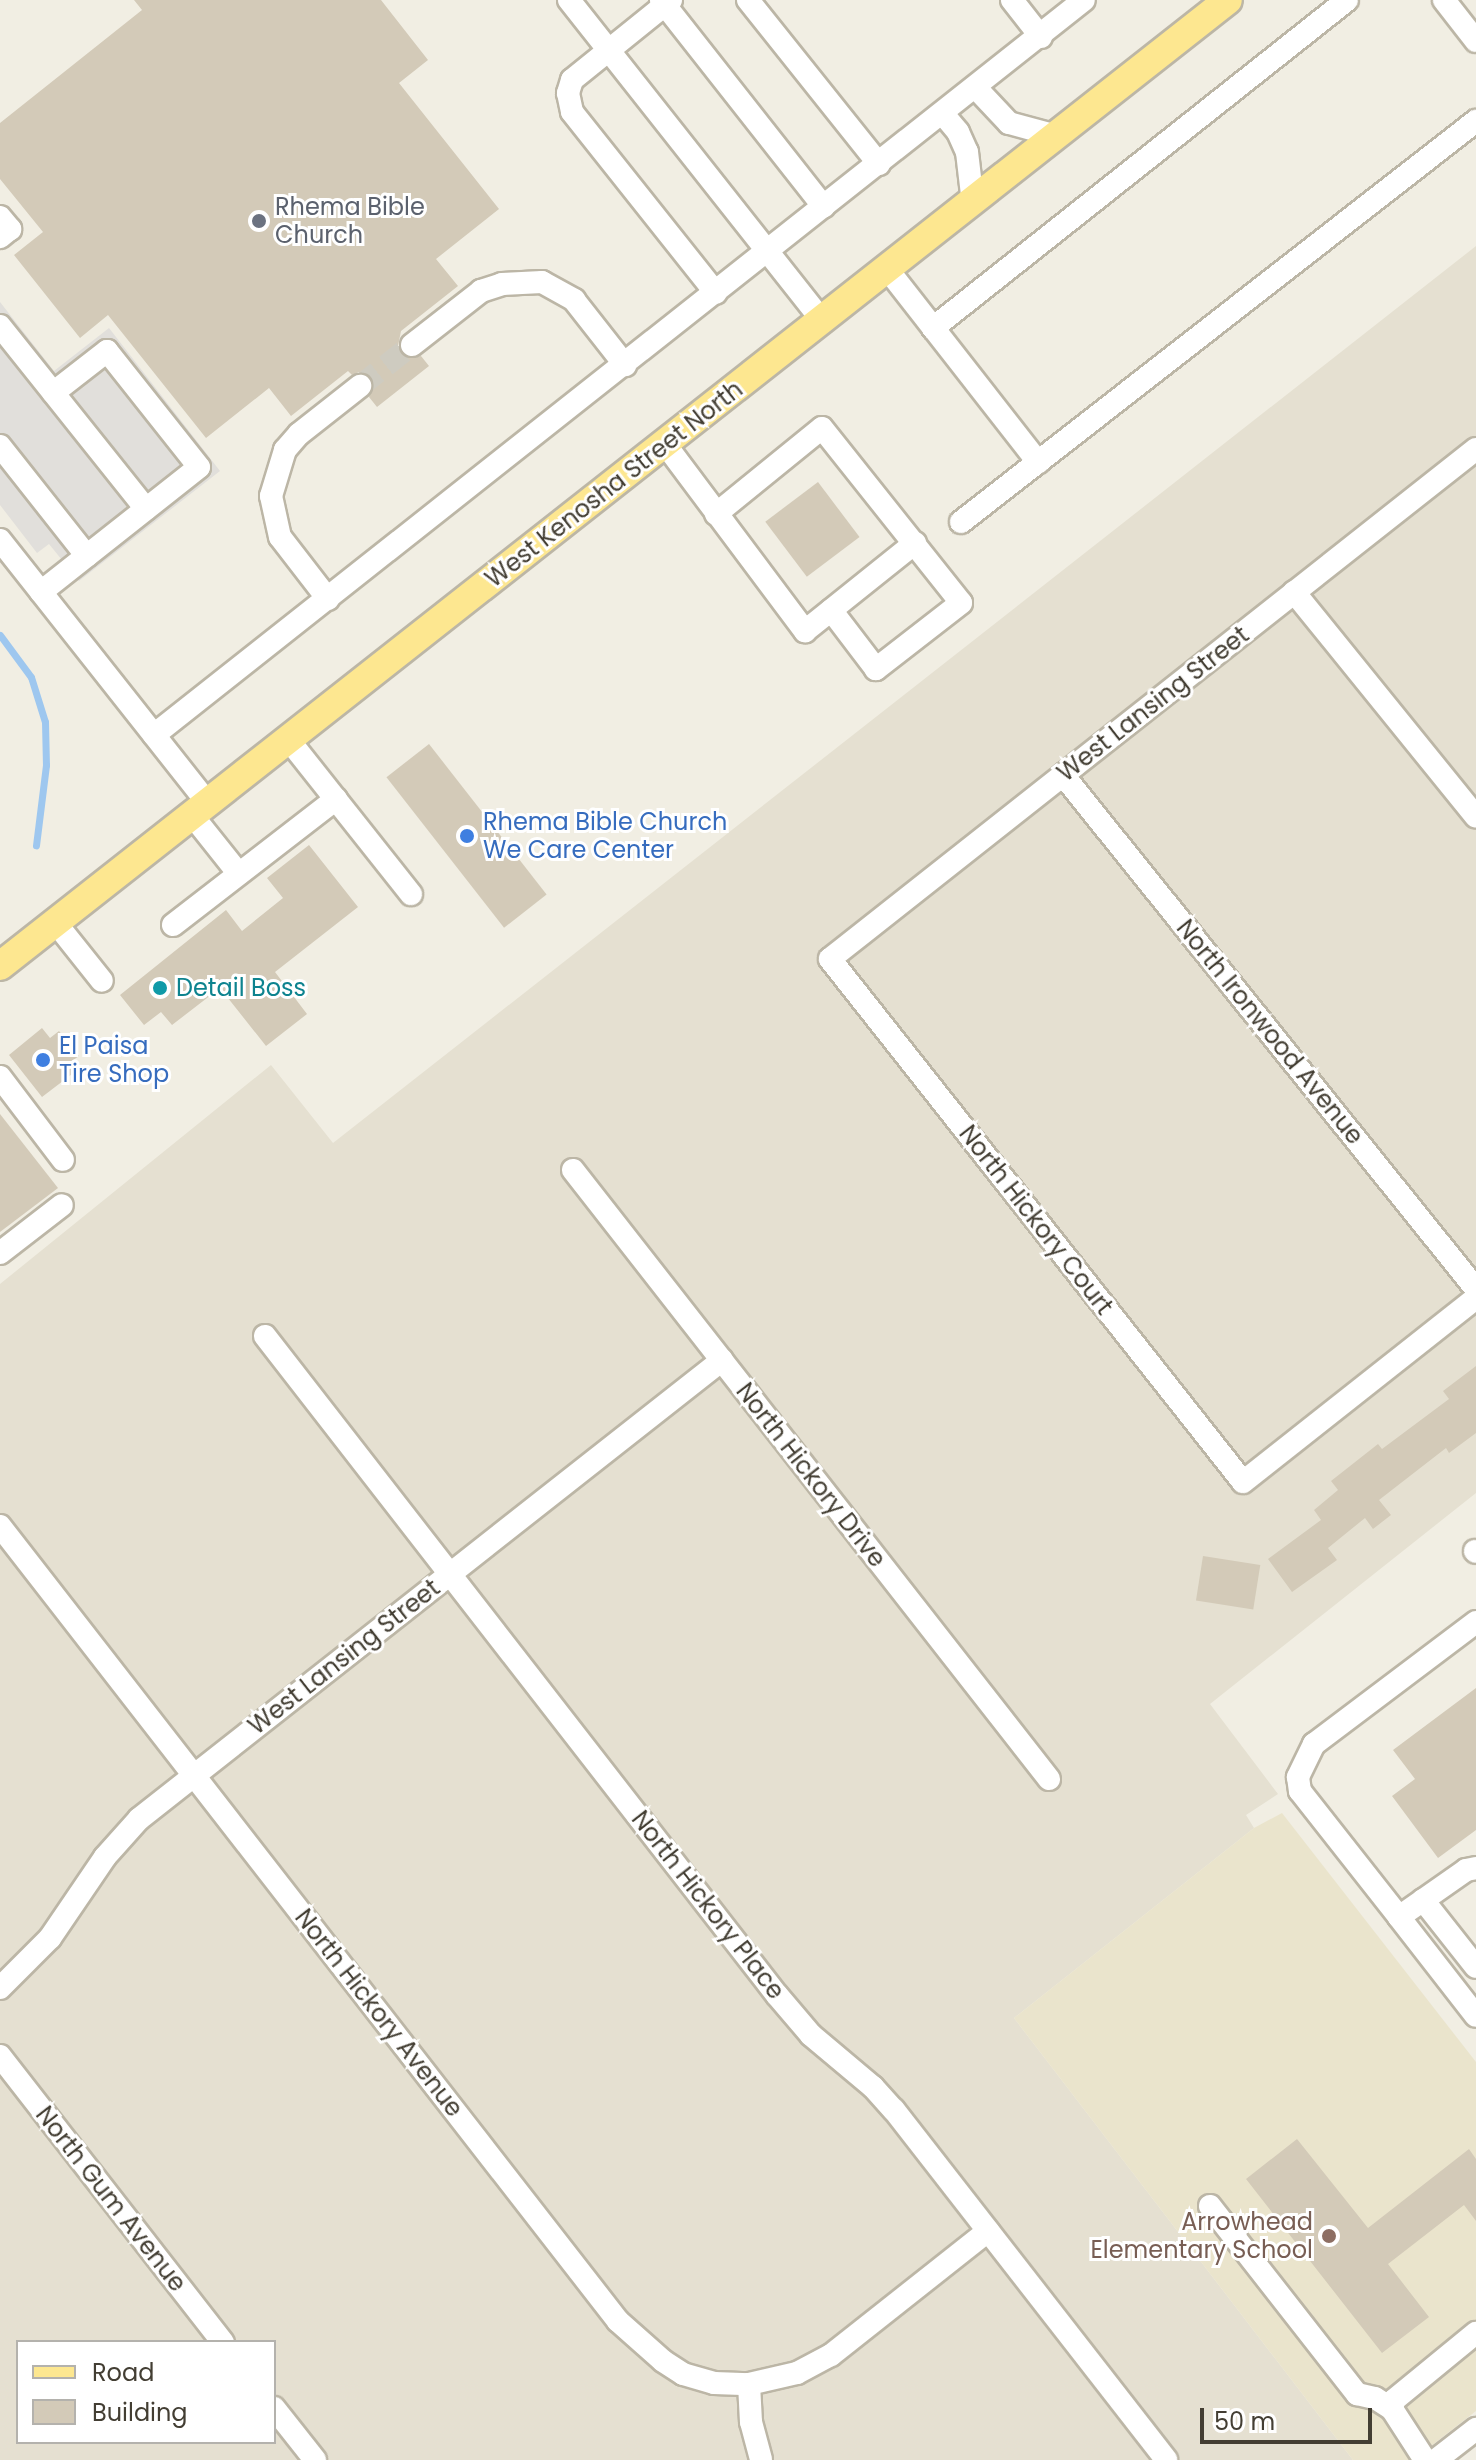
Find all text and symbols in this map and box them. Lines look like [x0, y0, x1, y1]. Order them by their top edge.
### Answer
place label: Rhema Bible Church [275, 193, 425, 249]
marker: Rhema Bible Church [250, 212, 268, 230]
street label: West Kenosha Street North [480, 375, 748, 593]
street label: West Lansing Street [1052, 620, 1254, 788]
place label: Rhema Bible Church We Care Center [483, 808, 727, 864]
marker: Rhema Bible Church We Care Center [458, 827, 476, 845]
street label: North Ironwood Avenue [1171, 914, 1369, 1150]
place label: Detail Boss [176, 974, 306, 1002]
marker: Detail Boss [151, 979, 169, 997]
place label: El Paisa Tire Shop [59, 1032, 169, 1088]
marker: El Paisa Tire Shop [34, 1051, 52, 1069]
street label: North Hickory Court [953, 1120, 1119, 1320]
street label: North Hickory Drive [730, 1377, 892, 1573]
street label: West Lansing Street [243, 1573, 445, 1741]
street label: North Hickory Place [626, 1805, 790, 2005]
street label: North Hickory Avenue [289, 1903, 469, 2123]
street label: North Gum Avenue [30, 2101, 192, 2297]
place label: Arrowhead Elementary School [1090, 2208, 1313, 2264]
marker: Arrowhead Elementary School [1320, 2227, 1338, 2245]
legend [16, 2340, 276, 2444]
text: Road [92, 2356, 154, 2389]
scale bar [1204, 2392, 1376, 2442]
text: Building [92, 2396, 188, 2429]
text: 50 m [1214, 2405, 1275, 2438]

